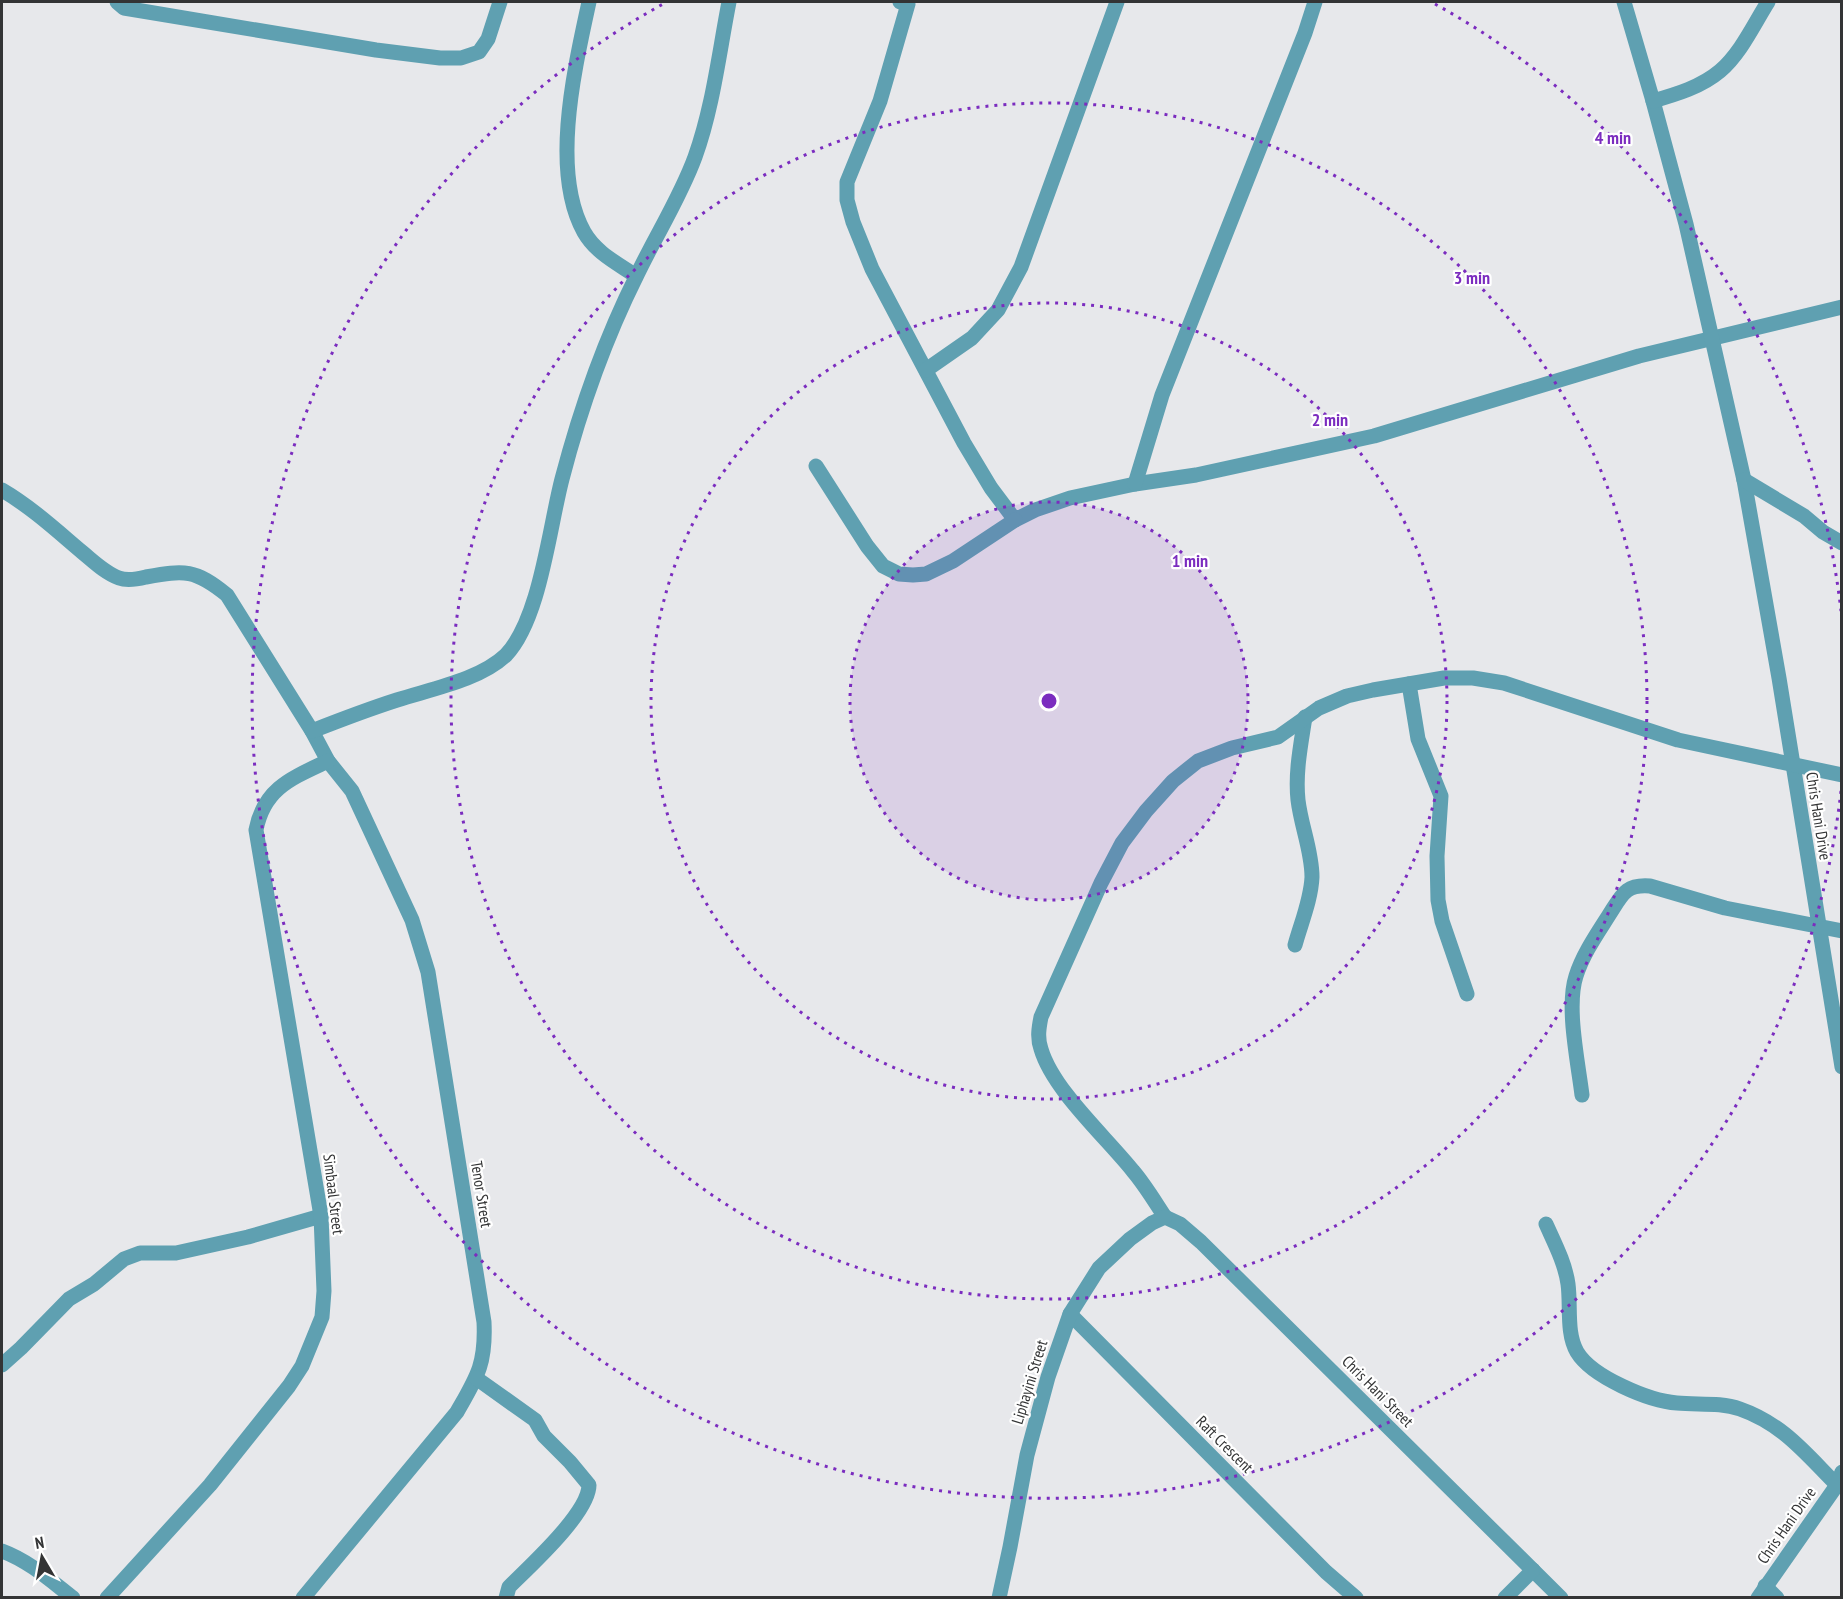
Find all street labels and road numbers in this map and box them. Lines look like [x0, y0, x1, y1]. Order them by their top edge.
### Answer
street label: Chris Hani Drive [1802, 770, 1836, 862]
street label: Simbaal Street [319, 1153, 349, 1236]
street label: Tenor Street [467, 1159, 497, 1229]
street label: Liphayini Street [1007, 1337, 1051, 1427]
street label: Chris Hani Street [1338, 1351, 1418, 1431]
street label: Raft Crescent [1192, 1411, 1258, 1477]
street label: Chris Hani Drive [1752, 1483, 1820, 1567]

